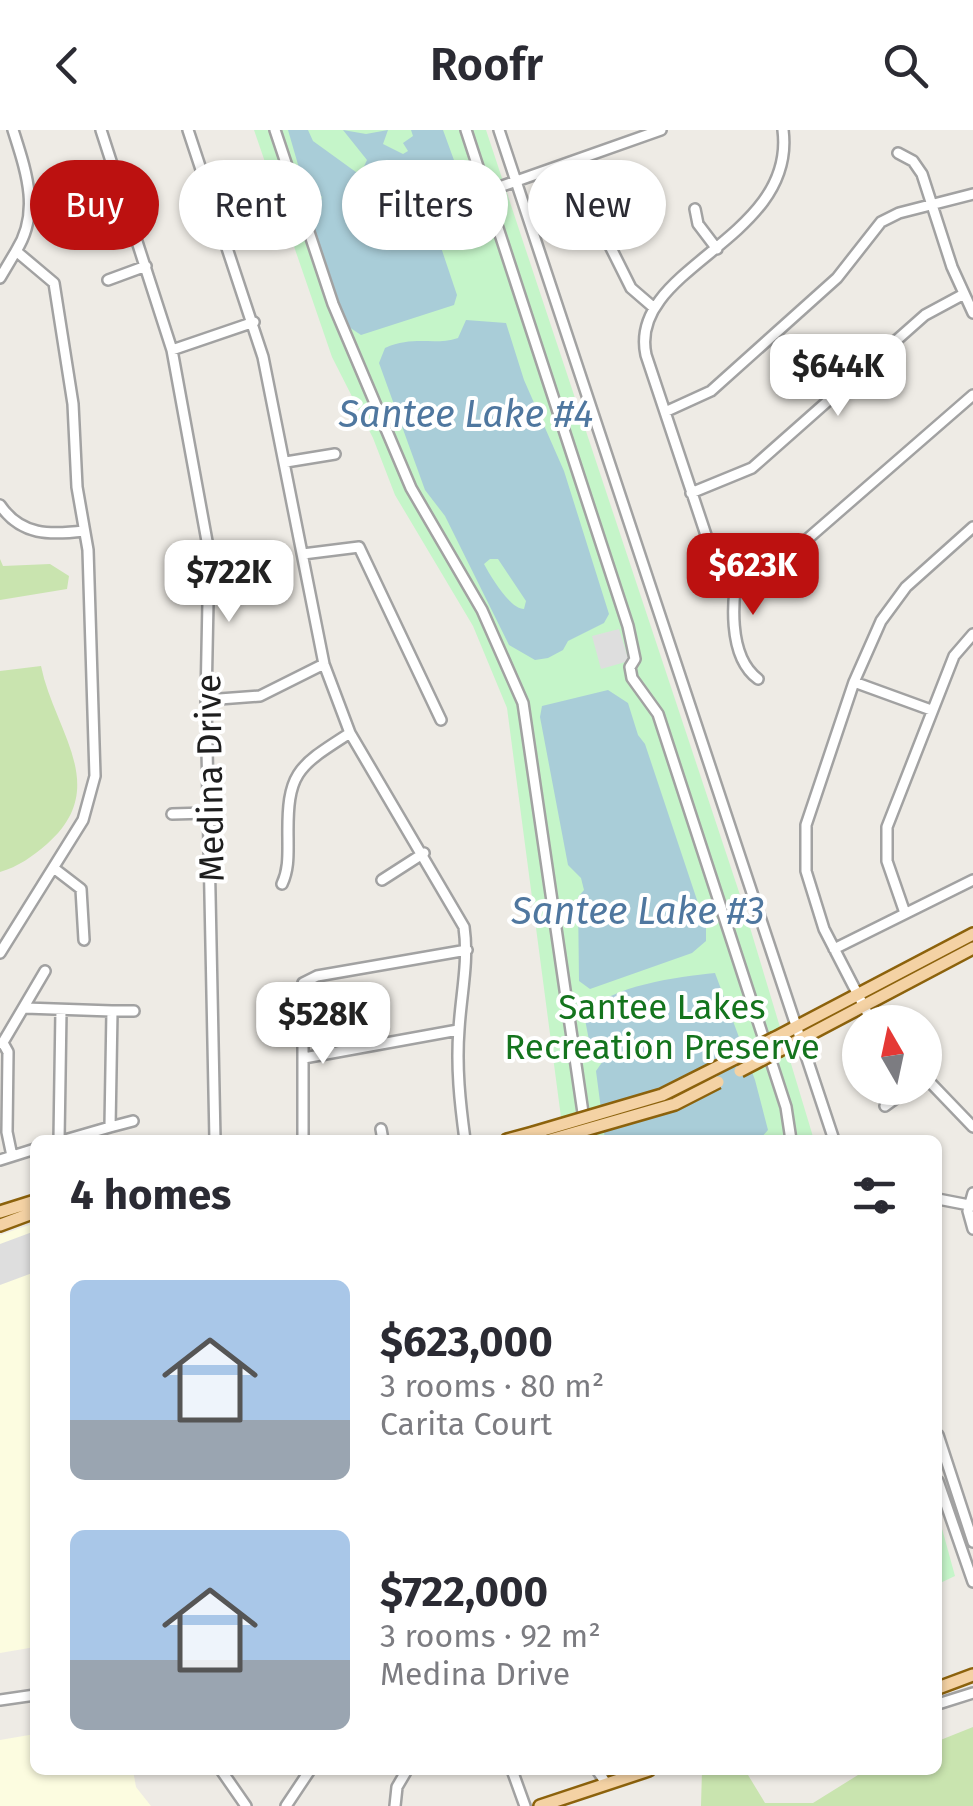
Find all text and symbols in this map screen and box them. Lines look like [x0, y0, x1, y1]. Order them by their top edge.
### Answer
icon: back [40, 38, 95, 93]
text: Roofr [430, 38, 543, 92]
icon: search [878, 38, 933, 93]
chip: Buy [30, 160, 159, 250]
chip: Rent [179, 160, 322, 250]
chip: Filters [342, 160, 508, 250]
chip: New [528, 160, 666, 250]
pin: $644K [768, 334, 908, 419]
text: $644K [792, 347, 884, 385]
water label: Santee Lake #4 [338, 391, 593, 437]
pin: $623K [683, 533, 823, 618]
pin: $722K [159, 540, 299, 625]
text: $623K [709, 546, 797, 584]
text: $722K [187, 553, 271, 591]
street label: Medina Drive [187, 674, 233, 882]
water label: Santee Lake #3 [510, 888, 765, 934]
pin: $528K [253, 982, 393, 1067]
park label: Santee Lakes Recreation Preserve [504, 986, 820, 1068]
text: $528K [278, 995, 368, 1033]
north arrow [842, 1005, 942, 1105]
map controls [842, 1005, 942, 1105]
icon: filters [847, 1168, 902, 1223]
text: 4 homes [70, 1170, 231, 1220]
text: $623,000 [380, 1317, 553, 1367]
icon: home [150, 1320, 270, 1440]
text: 3 rooms · 80 m² [380, 1367, 604, 1405]
text: Carita Court [380, 1405, 552, 1443]
text: $722,000 [380, 1567, 548, 1617]
icon: home [150, 1570, 270, 1690]
text: 3 rooms · 92 m² [380, 1617, 601, 1655]
text: Medina Drive [380, 1655, 570, 1693]

